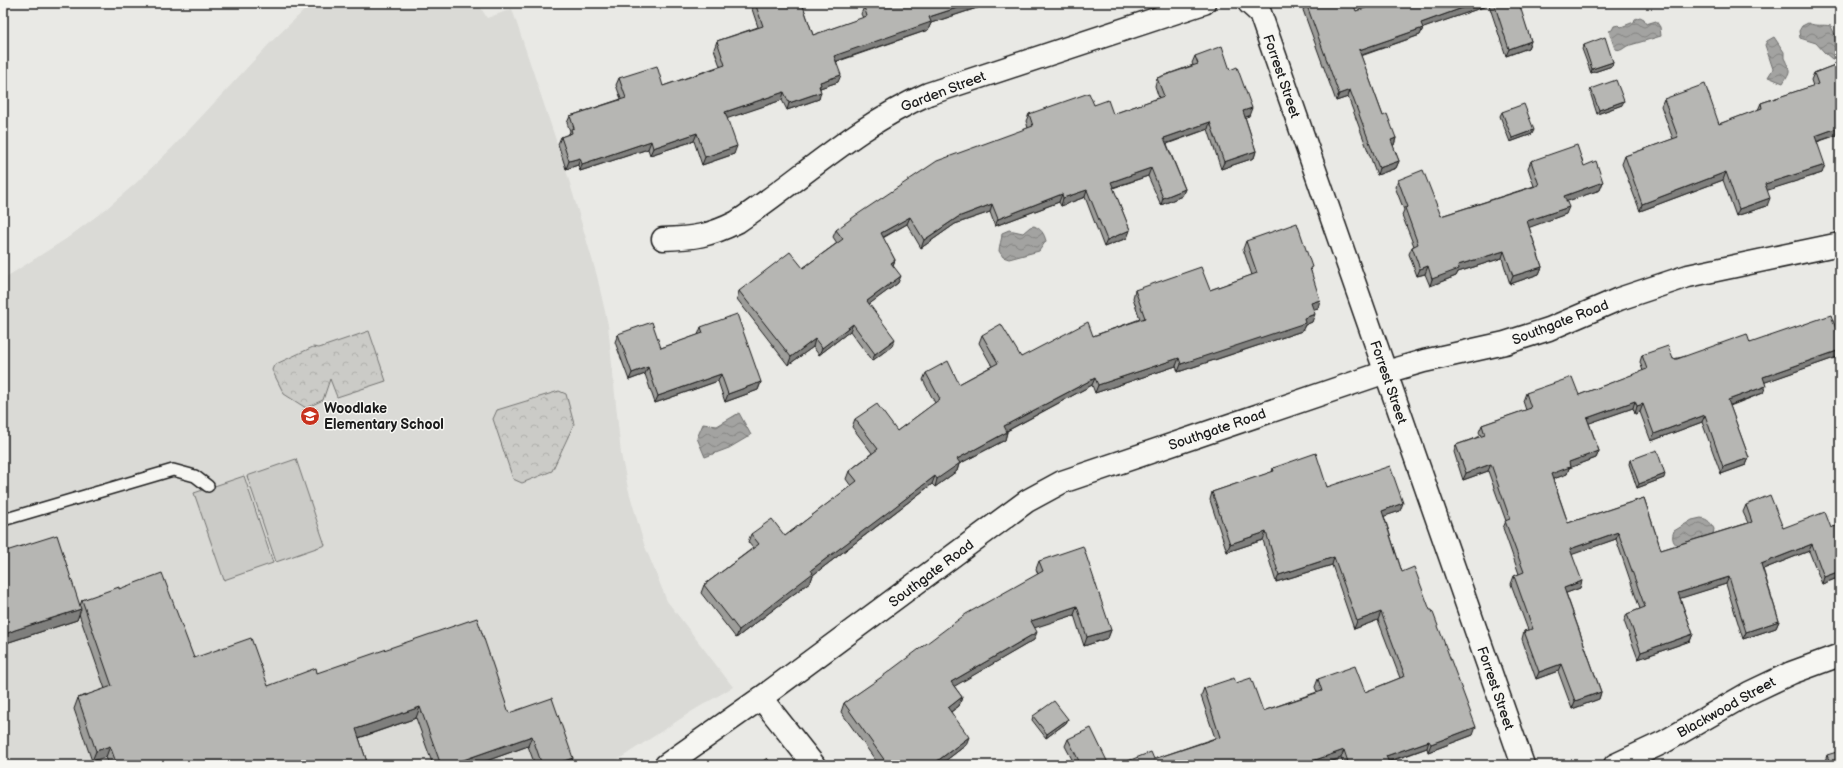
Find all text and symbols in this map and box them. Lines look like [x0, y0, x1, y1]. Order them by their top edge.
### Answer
street label: Forrest Street [1259, 32, 1304, 121]
street label: Garden Street [898, 67, 989, 115]
street label: Southgate Road [1510, 296, 1611, 349]
street label: Forrest Street [1366, 338, 1411, 427]
place label: Woodlake Elementary School [324, 400, 444, 433]
school or university icon: Woodlake Elementary School [299, 405, 321, 427]
street label: Southgate Road [1166, 405, 1268, 454]
street label: Southgate Road [885, 536, 977, 611]
street label: Forrest Street [1473, 644, 1518, 733]
street label: Blackwood Street [1674, 673, 1779, 742]

